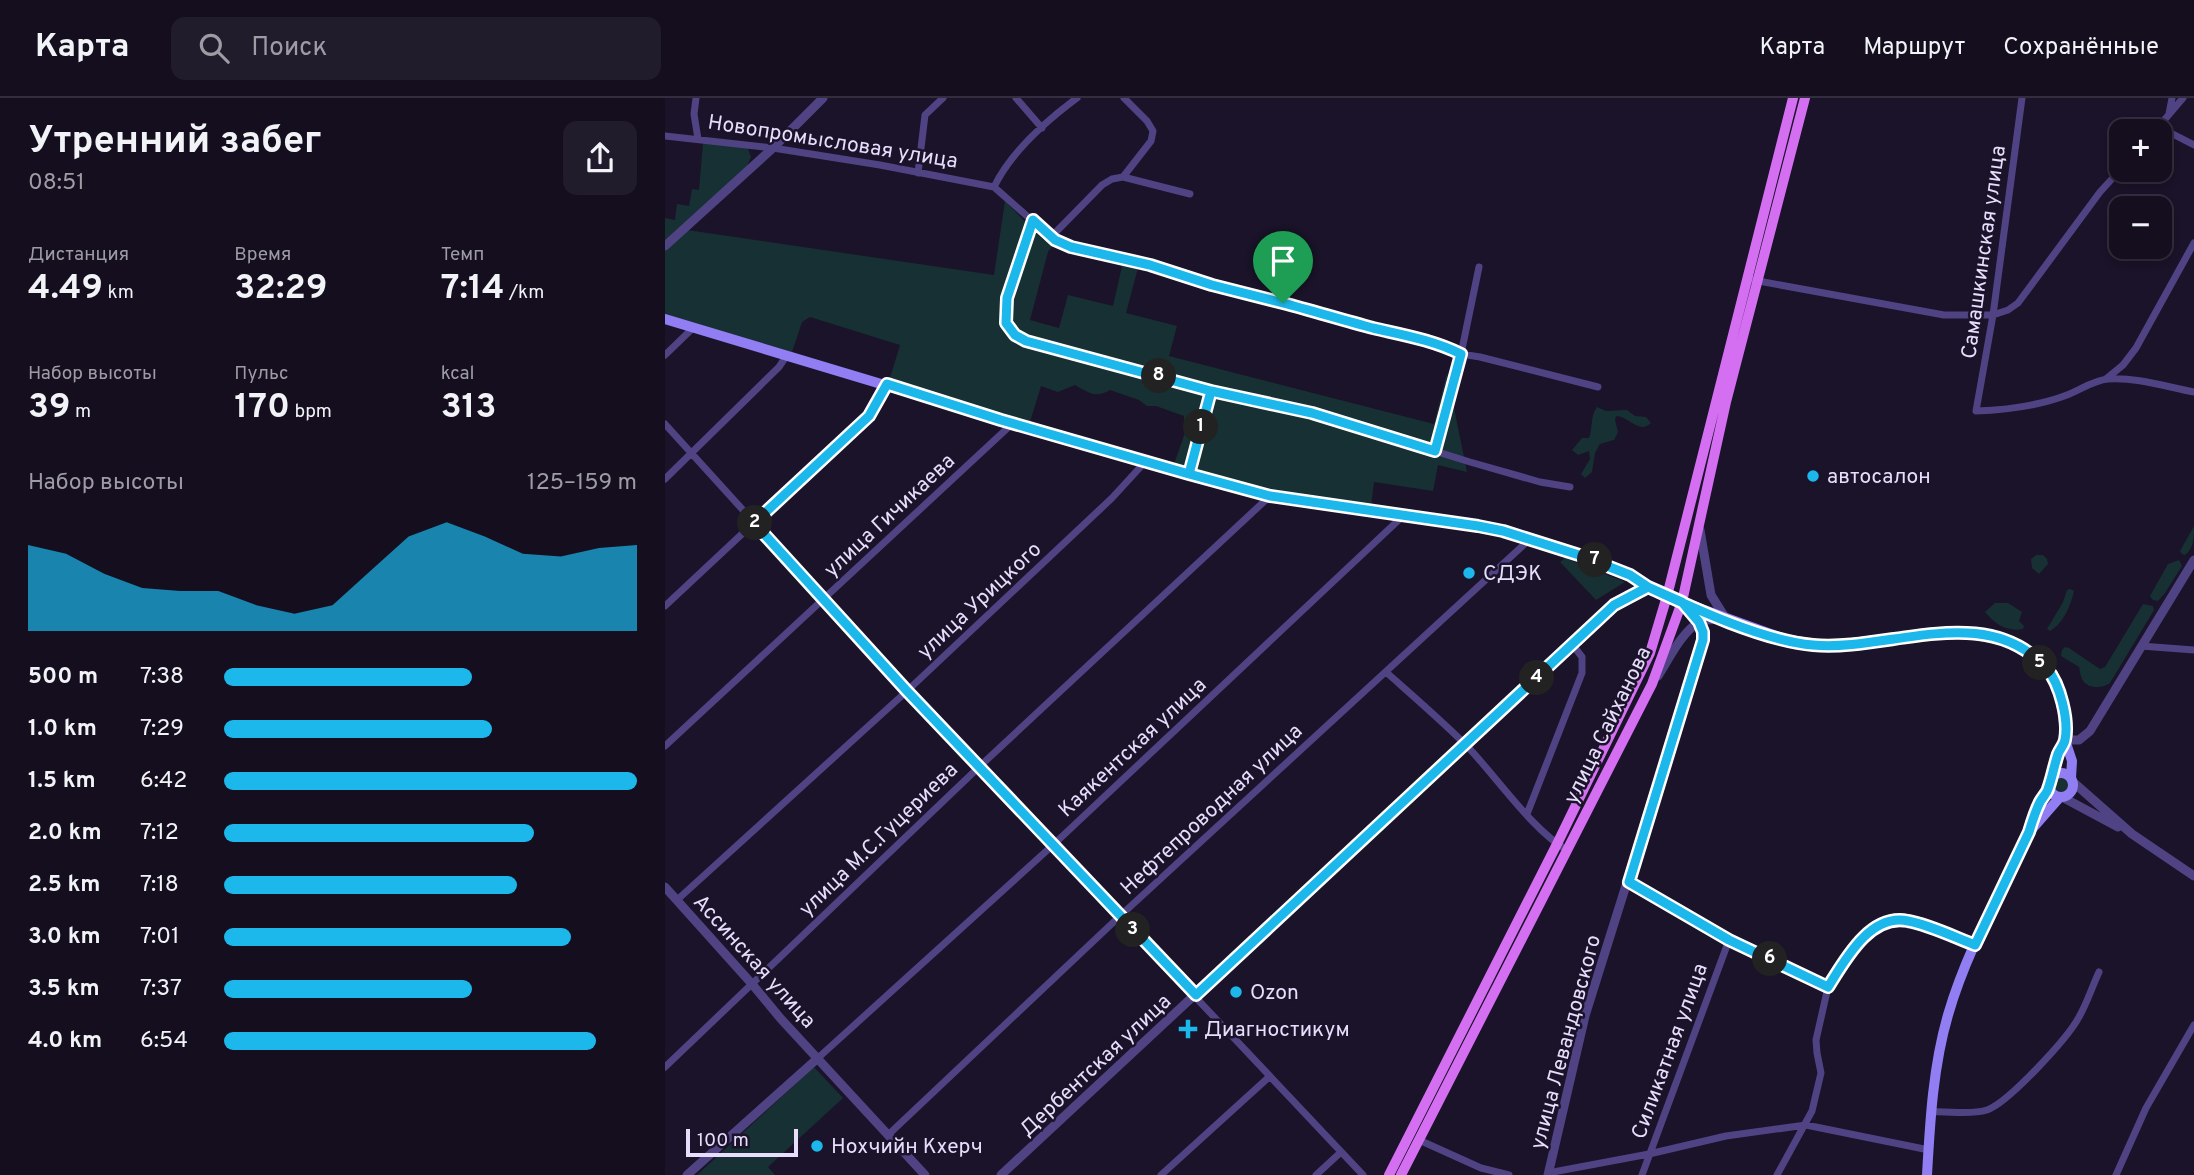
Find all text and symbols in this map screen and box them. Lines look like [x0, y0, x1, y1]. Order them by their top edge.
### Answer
search box [171, 17, 661, 80]
text: Карта [35, 27, 129, 69]
icon: search [195, 29, 233, 67]
text: Поиск [251, 32, 327, 65]
text: Карта [1759, 33, 1825, 63]
text: Маршрут [1863, 33, 1965, 63]
text: Сохранённые [2003, 33, 2159, 63]
street label: Новопромысловая улица [706, 109, 960, 176]
text: Утренний забег [28, 118, 322, 167]
map controls [2109, 119, 2172, 259]
button: + [2109, 119, 2172, 182]
button: share [563, 121, 637, 195]
street label: Самашкинская улица [1956, 144, 2013, 361]
text: 08:51 [28, 169, 85, 198]
button: − [2109, 196, 2172, 259]
pin [1253, 231, 1313, 303]
icon: arrive [1264, 242, 1302, 280]
text: Дистанция [28, 243, 129, 267]
text: Время [234, 243, 291, 267]
text: Темп [441, 243, 484, 267]
text: 4.49 [28, 267, 103, 311]
text: 32:29 [234, 267, 327, 311]
text: 7:14 [441, 267, 505, 311]
text: km [103, 281, 134, 305]
text: /km [505, 281, 544, 305]
pin: 8 [1141, 358, 1177, 394]
text: Набор высоты [28, 362, 157, 386]
text: Пульс [234, 362, 288, 386]
text: kcal [441, 362, 474, 386]
text: 8 [1153, 363, 1164, 387]
text: 39 [28, 386, 70, 430]
text: 170 [234, 386, 290, 430]
text: 313 [441, 386, 497, 430]
text: m [70, 400, 91, 424]
text: bpm [290, 400, 332, 424]
pin: 1 [1183, 410, 1219, 444]
text: 1 [1197, 414, 1204, 438]
street label: улица Гичикаева [819, 448, 961, 584]
place label: автосалон [1827, 464, 1931, 491]
marker: автосалон [1805, 468, 1821, 484]
text: Набор высоты [28, 469, 184, 498]
text: 125–159 m [527, 469, 637, 498]
pin: 2 [737, 506, 773, 540]
text: 2 [749, 510, 760, 534]
street label: улица Урицкого [912, 537, 1048, 666]
pin: 7 [1577, 542, 1613, 578]
text: 7 [1589, 547, 1600, 571]
place label: СДЭК [1483, 561, 1542, 588]
marker: СДЭК [1461, 565, 1477, 581]
street label: улица Сайханова [1559, 642, 1658, 809]
pin: 5 [2023, 646, 2057, 680]
text: 5 [2034, 650, 2045, 674]
pin: 4 [1519, 660, 1555, 696]
text: 500 m [28, 663, 98, 692]
text: 7:38 [140, 663, 184, 692]
text: 4 [1530, 665, 1543, 689]
street label: Каякентская улица [1053, 672, 1213, 824]
text: 1.0 km [28, 715, 97, 744]
text: 7:29 [140, 715, 184, 744]
street label: Нефтепроводная улица [1115, 719, 1309, 902]
street label: улица М.С.Гуцериева [794, 757, 964, 923]
text: 1.5 km [28, 767, 96, 796]
text: 6:42 [140, 767, 187, 796]
text: 2.0 km [28, 819, 102, 848]
text: 7:12 [140, 819, 179, 848]
text: 2.5 km [28, 871, 101, 900]
text: 7:18 [140, 871, 179, 900]
street label: Ассинская улица [687, 889, 821, 1035]
pin: 3 [1115, 912, 1151, 948]
text: 3 [1127, 917, 1138, 941]
text: 3.0 km [28, 923, 101, 952]
text: 7:01 [140, 923, 180, 952]
street label: улица Левандовского [1525, 932, 1608, 1153]
pin: 6 [1753, 942, 1787, 976]
text: 6 [1764, 946, 1775, 970]
street label: Силикатная улица [1626, 960, 1715, 1143]
text: 3.5 km [28, 975, 100, 1004]
text: 7:37 [140, 975, 182, 1004]
place label: Ozon [1250, 980, 1299, 1007]
marker: Ozon [1228, 984, 1244, 1000]
street label: Дербентская улица [1014, 989, 1178, 1143]
place label: Диагностикум [1204, 1017, 1350, 1044]
marker: Диагностикум [1178, 1019, 1198, 1039]
text: 4.0 km [28, 1027, 102, 1056]
text: 6:54 [140, 1027, 188, 1056]
scale bar [686, 1126, 798, 1158]
text: 100 m [697, 1129, 749, 1153]
place label: Нохчийн Кхерч [831, 1134, 983, 1161]
marker: Нохчийн Кхерч [809, 1138, 825, 1154]

